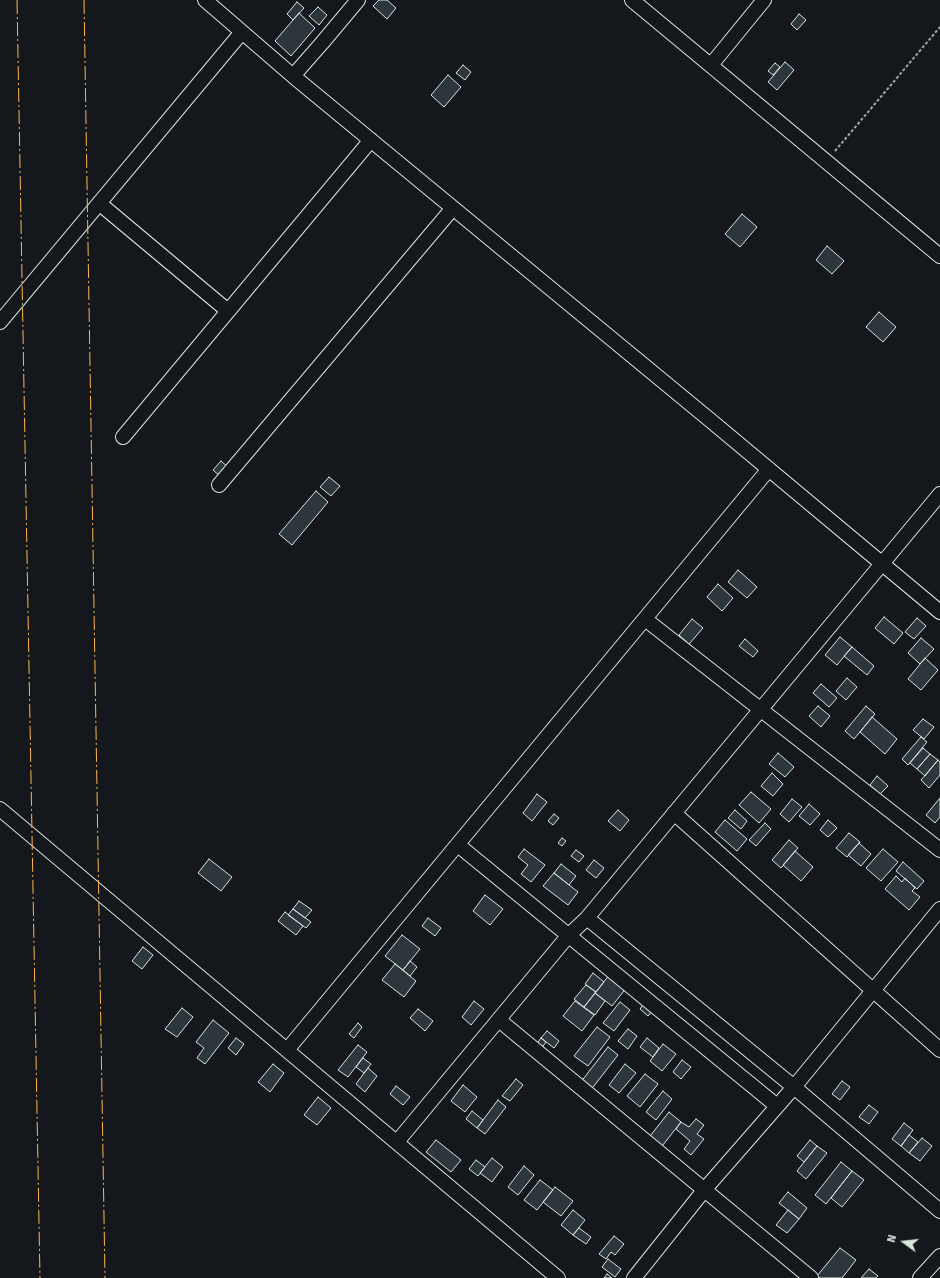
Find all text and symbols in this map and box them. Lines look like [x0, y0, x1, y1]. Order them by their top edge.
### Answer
north arrow [884, 1222, 924, 1262]
text: N [885, 1233, 899, 1244]

